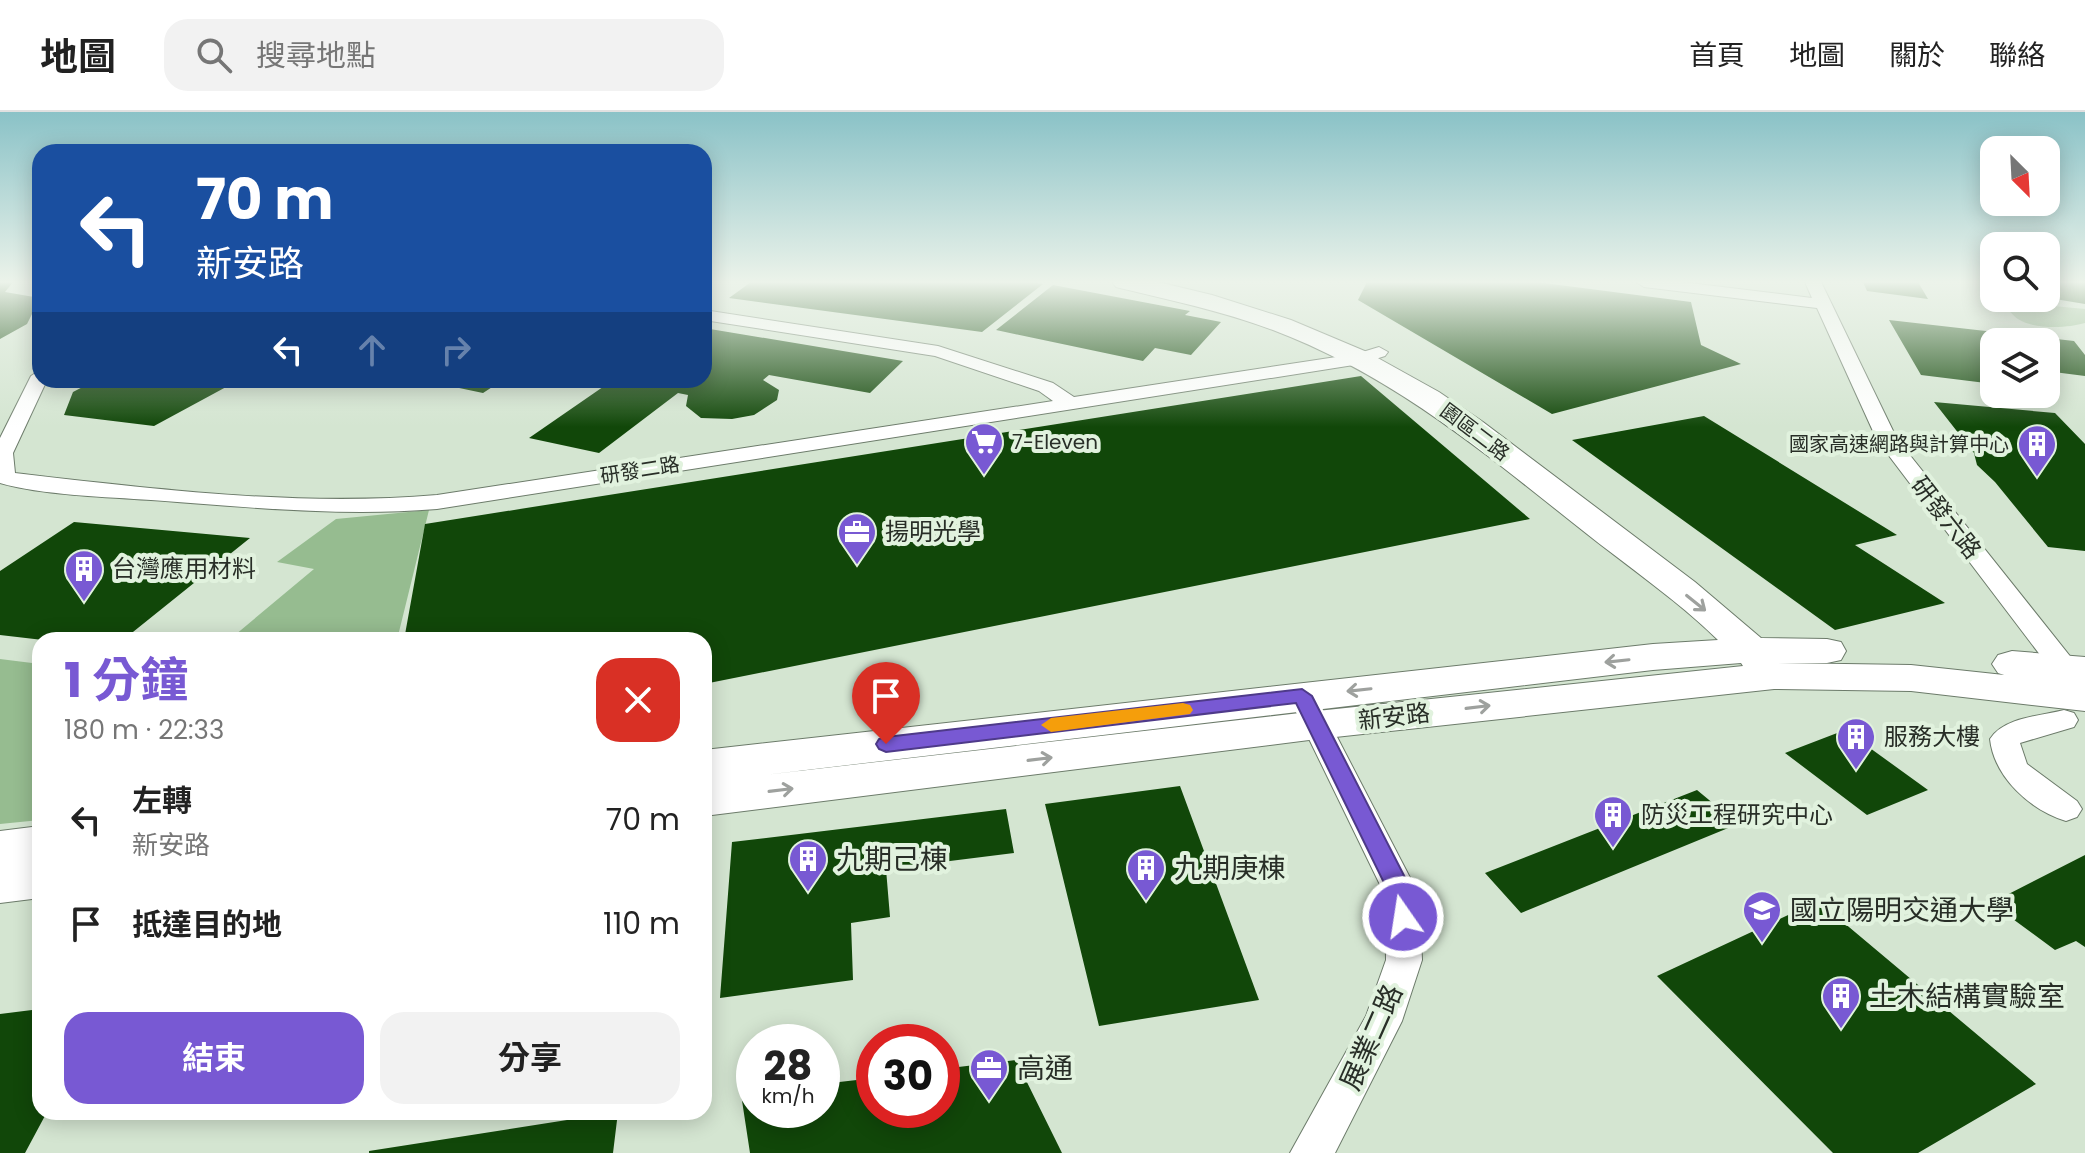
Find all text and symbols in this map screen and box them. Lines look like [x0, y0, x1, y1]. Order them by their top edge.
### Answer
search box [164, 19, 724, 91]
text: 地圖 [40, 30, 116, 83]
icon: search [192, 33, 236, 77]
text: 搜尋地點 [256, 34, 376, 77]
text: 首頁 [1689, 36, 1745, 75]
text: 地圖 [1789, 36, 1845, 75]
text: 關於 [1889, 36, 1945, 75]
text: 聯絡 [1989, 36, 2045, 75]
north arrow [1980, 136, 2060, 216]
map controls [1980, 136, 2060, 408]
text: 70 m [196, 160, 334, 239]
icon: left [64, 176, 168, 280]
button: search [1980, 232, 2060, 312]
text: 新安路 [196, 238, 304, 289]
icon: left [266, 328, 310, 372]
icon: ahead [350, 328, 394, 372]
icon: right [434, 328, 478, 372]
button: layers [1980, 328, 2060, 408]
street label: 園區二路 [1435, 397, 1515, 467]
supermarket icon: 7-Eleven [963, 421, 1005, 476]
building icon: 國家高速網路與計算中心 [2016, 423, 2058, 478]
place label: 7-Eleven [1012, 428, 1098, 456]
place label: 國家高速網路與計算中心 [1789, 430, 2009, 458]
street label: 研發二路 [598, 450, 682, 490]
street label: 研發六路 [1904, 470, 1989, 566]
office icon: 揚明光學 [836, 511, 878, 566]
place label: 揚明光學 [885, 515, 981, 548]
building icon: 台灣應用材料 [63, 548, 105, 603]
place label: 台灣應用材料 [112, 552, 256, 585]
one-way arrow [1685, 595, 1706, 612]
text: 1 分鐘 [64, 647, 188, 714]
one-way arrow [1604, 654, 1631, 669]
button: close [596, 658, 680, 742]
pin [852, 662, 920, 744]
icon: arrive [864, 674, 908, 718]
one-way arrow [1346, 682, 1372, 697]
street label: 新安路 [1356, 696, 1432, 737]
one-way arrow [1464, 699, 1491, 714]
text: 180 m · 22:33 [64, 712, 224, 748]
building icon: 服務大樓 [1835, 716, 1877, 771]
place label: 服務大樓 [1884, 720, 1980, 753]
one-way arrow [1026, 751, 1052, 766]
text: 左轉 [132, 779, 192, 822]
one-way arrow [768, 782, 794, 797]
building icon: 防災工程研究中心 [1592, 794, 1634, 849]
icon: left [64, 798, 108, 842]
text: 70 m [606, 798, 680, 841]
place label: 防災工程研究中心 [1641, 798, 1833, 831]
text: 新安路 [132, 827, 210, 863]
building icon: 九期己棟 [787, 838, 829, 893]
place label: 九期己棟 [836, 840, 948, 879]
building icon: 九期庚棟 [1125, 847, 1167, 902]
place label: 九期庚棟 [1174, 849, 1286, 888]
position arrow [1361, 875, 1445, 959]
school or university icon: 國立陽明交通大學 [1741, 889, 1783, 944]
place label: 國立陽明交通大學 [1790, 891, 2014, 930]
icon: arrive [64, 902, 108, 946]
text: 110 m [603, 902, 680, 945]
text: 抵達目的地 [132, 903, 282, 946]
building icon: 土木結構實驗室 [1820, 975, 1862, 1030]
place label: 土木結構實驗室 [1869, 977, 2065, 1016]
street label: 展業二路 [1331, 978, 1412, 1096]
button: 結束 [64, 1012, 364, 1104]
button: 分享 [380, 1012, 680, 1104]
speed limit sign: 30 [856, 1024, 960, 1128]
text: 28 [764, 1038, 812, 1094]
office icon: 高通 [968, 1047, 1010, 1102]
place label: 高通 [1017, 1049, 1073, 1088]
text: km/h [761, 1082, 815, 1110]

